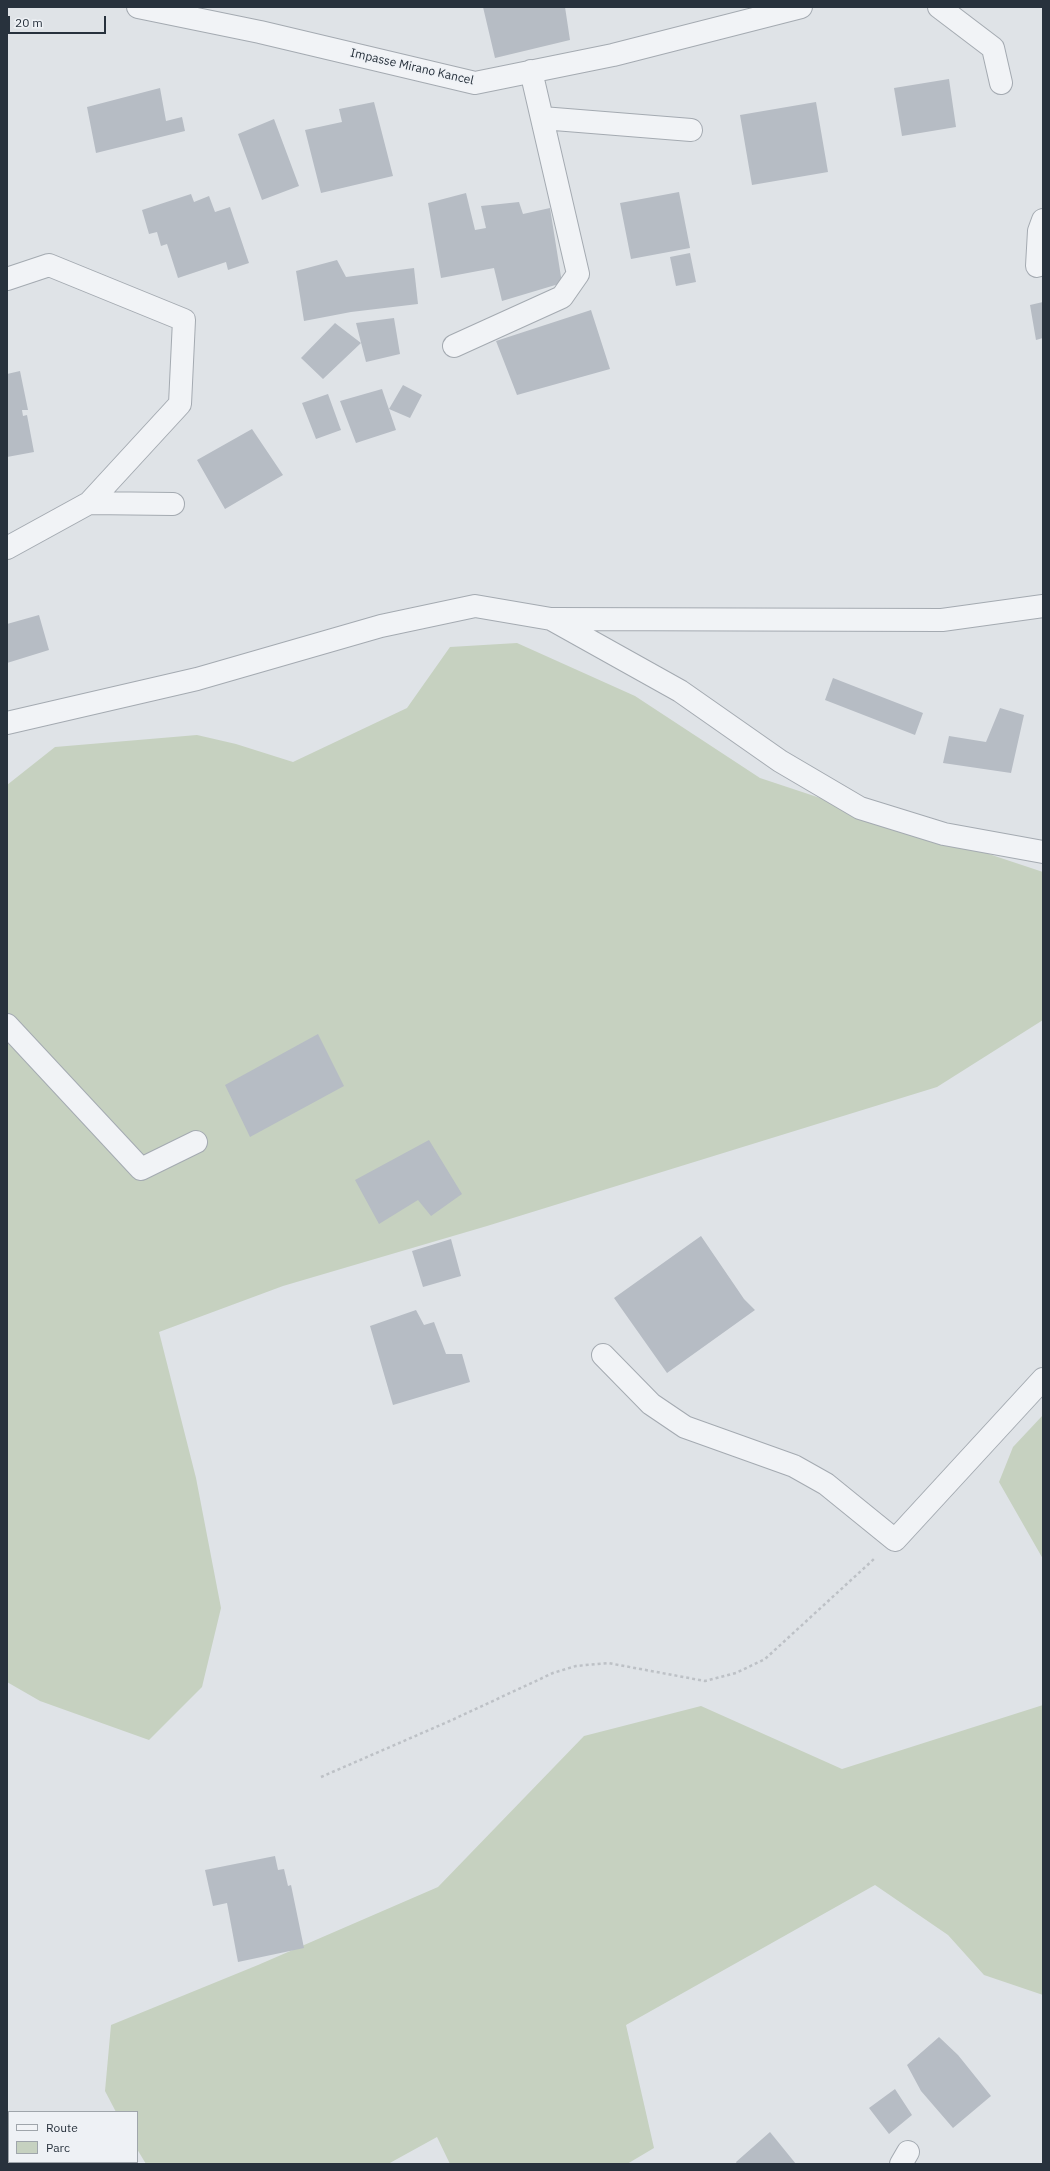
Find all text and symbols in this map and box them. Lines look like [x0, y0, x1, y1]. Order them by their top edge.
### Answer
scale bar [10, 8, 108, 34]
text: 20 m [15, 15, 43, 30]
street label: Impasse Mirano Kancel [349, 46, 475, 88]
legend [8, 2111, 138, 2163]
text: Route [46, 2120, 78, 2135]
text: Parc [46, 2140, 70, 2155]

